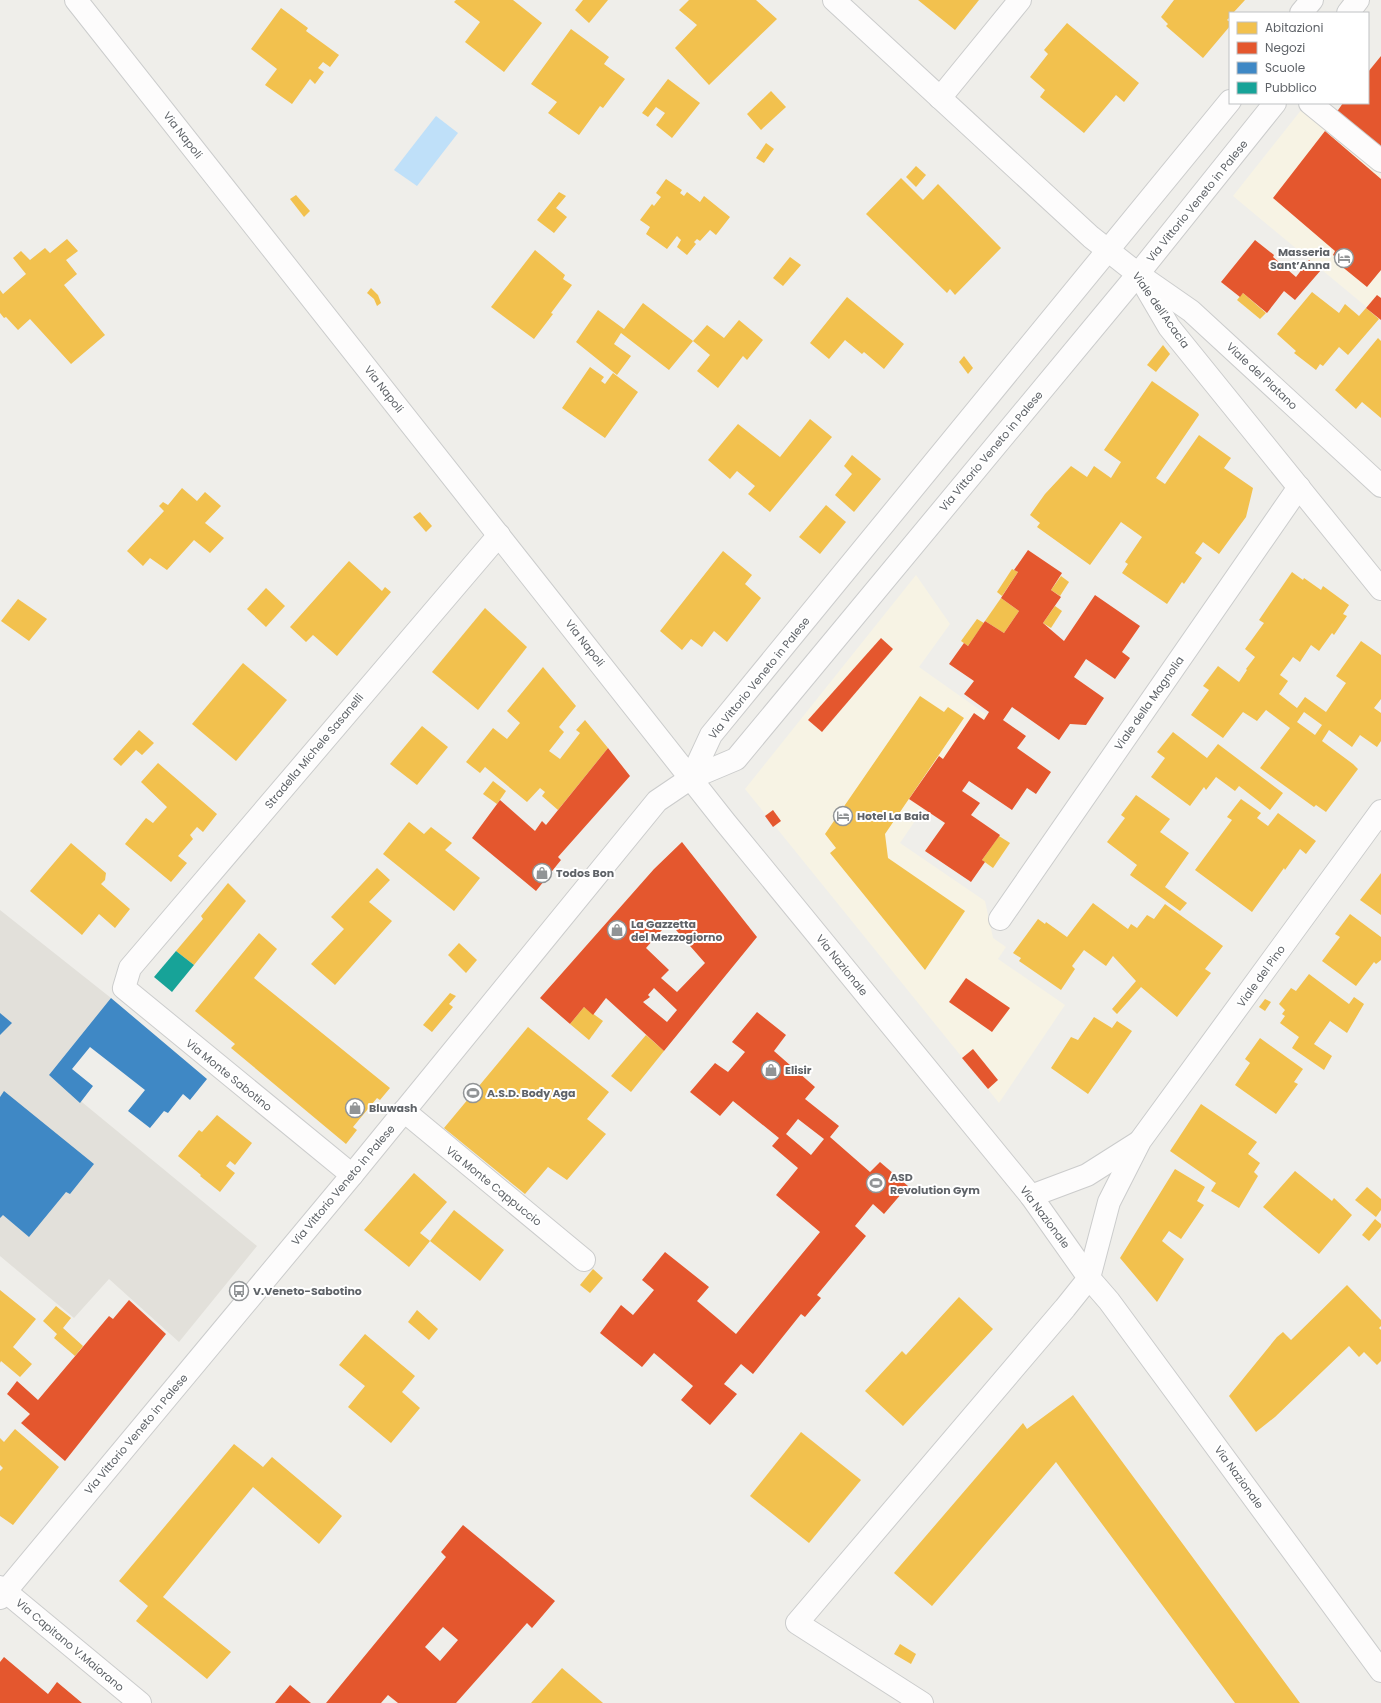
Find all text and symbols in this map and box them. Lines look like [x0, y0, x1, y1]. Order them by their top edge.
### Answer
legend [1229, 12, 1369, 104]
text: Abitazioni [1265, 19, 1323, 36]
text: Negozi [1265, 39, 1305, 56]
text: Scuole [1265, 59, 1305, 76]
text: Pubblico [1265, 79, 1317, 96]
street label: Via Napoli [160, 108, 207, 162]
street label: Via Vittorio Veneto in Palese [1143, 136, 1252, 266]
place label: Masseria Sant’Anna [1270, 244, 1330, 273]
hotel icon: Masseria Sant’Anna [1333, 247, 1355, 269]
street label: Viale dell'Acacia [1129, 269, 1193, 351]
street label: Viale del Platano [1223, 339, 1301, 413]
street label: Via Napoli [361, 362, 408, 416]
street label: Via Vittorio Veneto in Palese [936, 387, 1046, 515]
street label: Via Vittorio Veneto in Palese [705, 613, 814, 743]
street label: Via Napoli [562, 616, 609, 670]
street label: Viale della Magnolia [1111, 653, 1187, 753]
street label: Stradella Michele Sasanelli [261, 690, 367, 812]
hotel icon: Hotel La Baia [832, 805, 854, 827]
place label: Hotel La Baia [857, 808, 929, 824]
shop icon: Todos Bon [531, 862, 553, 884]
place label: Todos Bon [556, 865, 614, 881]
place label: La Gazzetta del Mezzogiorno [631, 916, 722, 945]
shop icon: La Gazzetta del Mezzogiorno [606, 919, 628, 941]
street label: Via Nazionale [812, 931, 872, 999]
street label: Viale del Pino [1233, 942, 1289, 1010]
street label: Via Monte Sabotino [182, 1035, 276, 1115]
shop icon: Elisir [760, 1059, 782, 1081]
place label: Elisir [785, 1062, 812, 1078]
sports icon: A.S.D. Body Aga [462, 1082, 484, 1104]
place label: A.S.D. Body Aga [487, 1085, 576, 1101]
shop icon: Bluwash [344, 1097, 366, 1119]
place label: Bluwash [369, 1100, 417, 1116]
street label: Via Vittorio Veneto in Palese [288, 1121, 398, 1249]
street label: Via Monte Cappuccio [443, 1142, 545, 1230]
place label: ASD Revolution Gym [890, 1169, 980, 1198]
sports icon: ASD Revolution Gym [865, 1172, 887, 1194]
street label: Via Nazionale [1016, 1182, 1074, 1252]
bus stop icon: V.Veneto-Sabotino [228, 1280, 250, 1302]
place label: V.Veneto-Sabotino [253, 1283, 362, 1299]
street label: Via Vittorio Veneto in Palese [81, 1370, 191, 1498]
street label: Via Nazionale [1211, 1442, 1267, 1512]
street label: Via Capitano V.Maiorano [12, 1595, 128, 1695]

